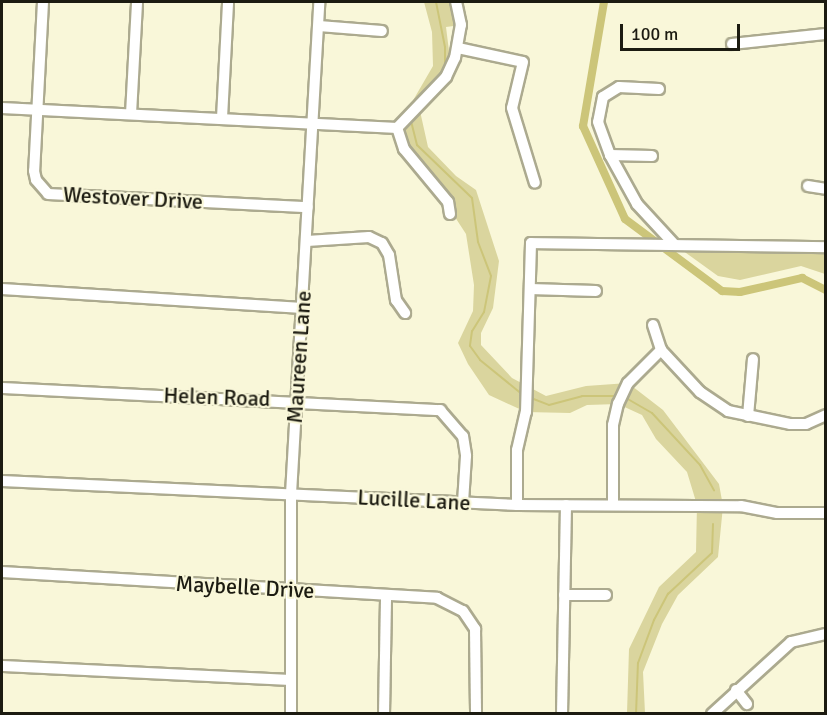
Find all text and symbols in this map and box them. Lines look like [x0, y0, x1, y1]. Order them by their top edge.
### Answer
scale bar [623, 12, 743, 50]
text: 100 m [631, 23, 678, 45]
street label: Westover Drive [62, 181, 204, 215]
street label: Maureen Lane [281, 290, 317, 424]
street label: Helen Road [163, 382, 271, 412]
street label: Lucille Lane [357, 484, 471, 516]
street label: Maybelle Drive [175, 570, 315, 604]

